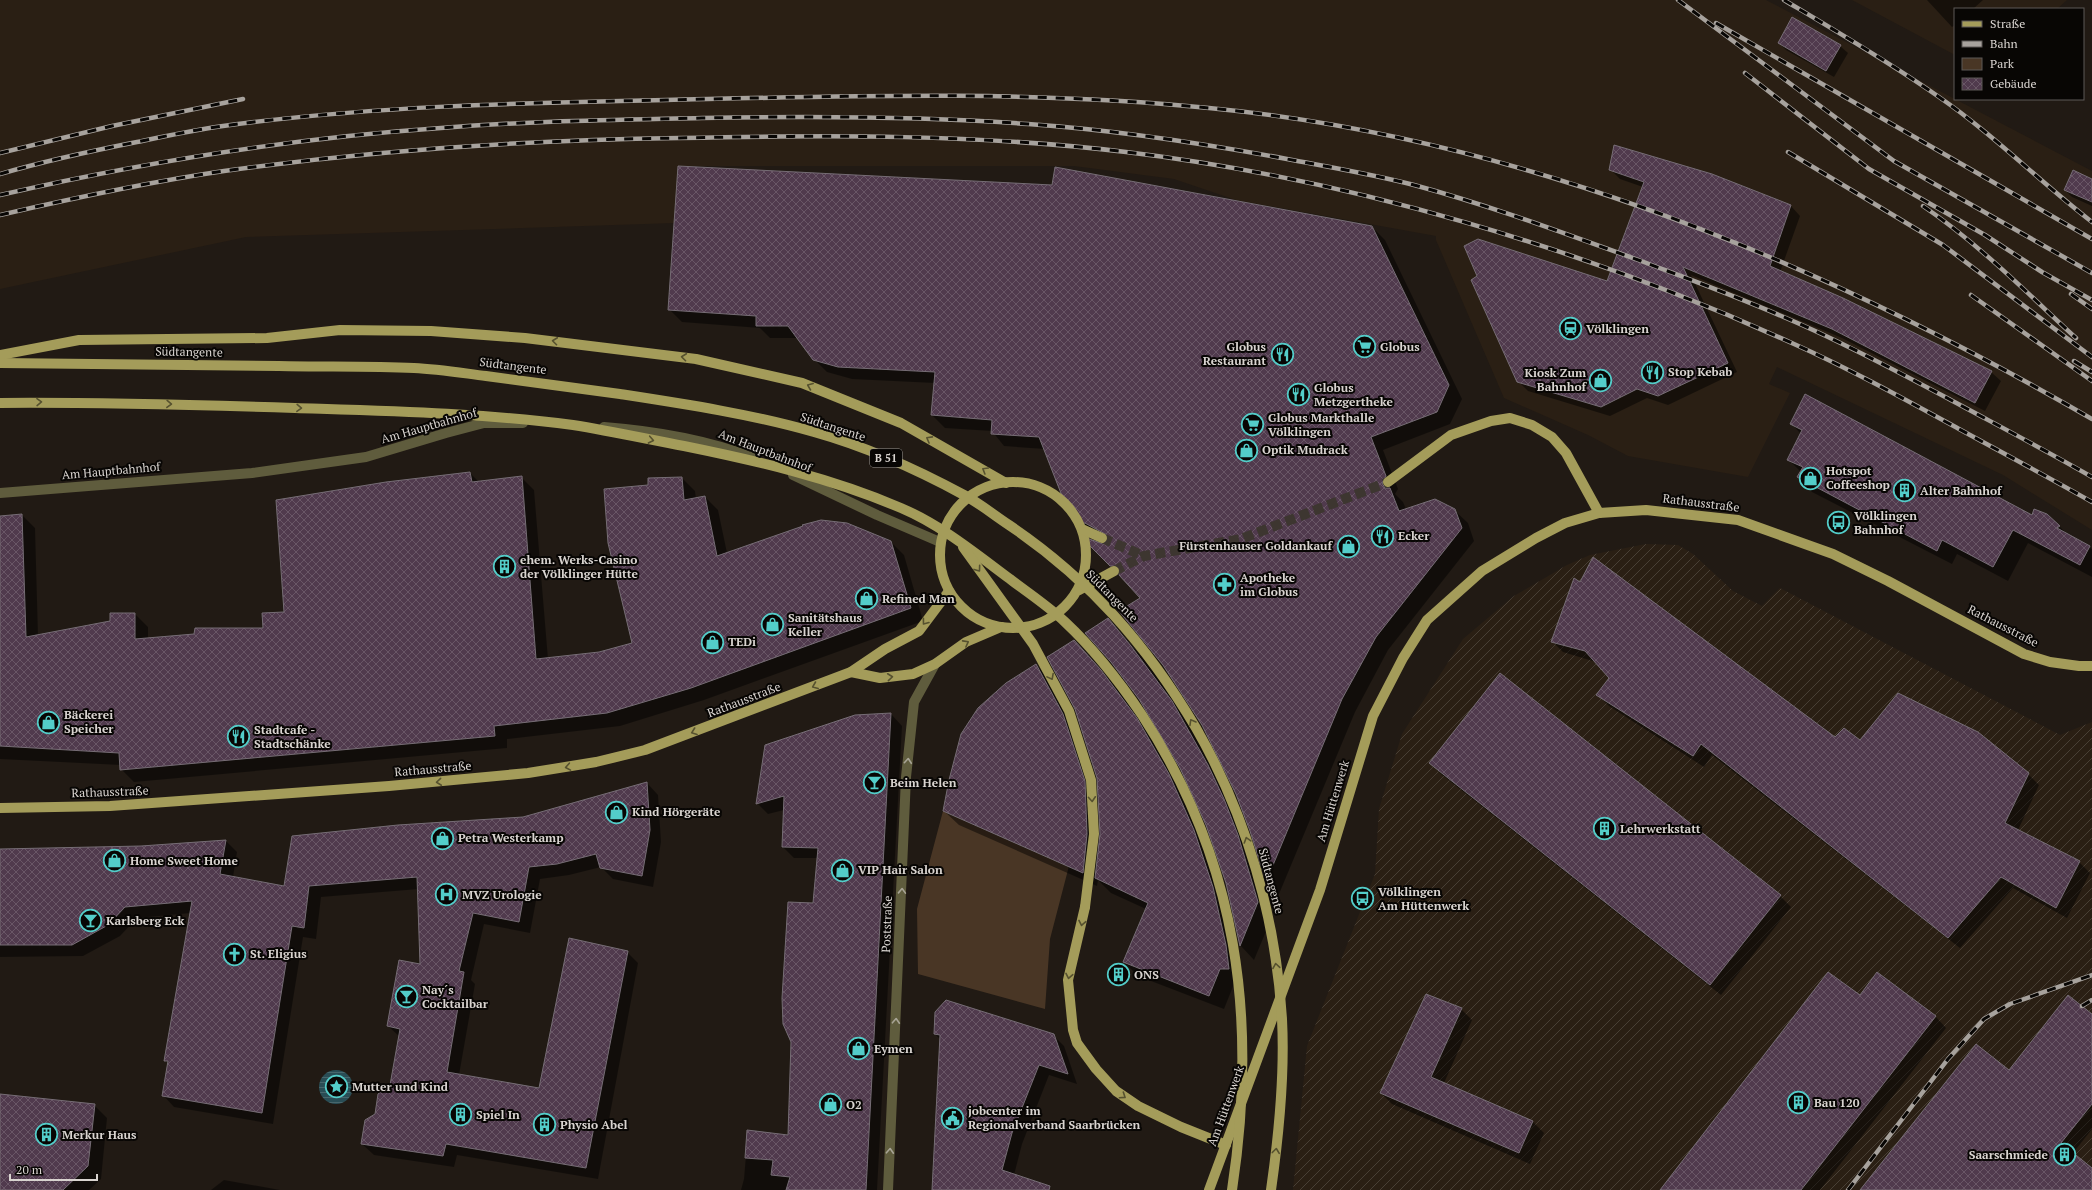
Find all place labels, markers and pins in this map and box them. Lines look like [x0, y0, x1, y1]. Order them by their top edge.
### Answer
station icon: Völklingen [1557, 316, 1583, 342]
place label: Völklingen [1586, 321, 1649, 336]
supermarket icon: Globus [1352, 334, 1378, 360]
place label: Globus Restaurant [1203, 339, 1267, 368]
place label: Globus [1380, 339, 1420, 354]
restaurant icon: Globus Restaurant [1269, 341, 1295, 367]
restaurant icon: Stop Kebab [1639, 359, 1665, 385]
place label: Stop Kebab [1668, 364, 1732, 379]
place label: Kiosk Zum Bahnhof [1525, 365, 1588, 394]
shop icon: Kiosk Zum Bahnhof [1588, 367, 1614, 393]
place label: Globus Metzgertheke [1314, 380, 1393, 409]
restaurant icon: Globus Metzgertheke [1285, 382, 1311, 408]
place label: Globus Markthalle Völklingen [1268, 410, 1375, 439]
supermarket icon: Globus Markthalle Völklingen [1240, 412, 1266, 438]
shop icon: Optik Mudrack [1233, 437, 1259, 463]
place label: Optik Mudrack [1262, 442, 1348, 457]
place label: Hotspot Coffeeshop [1826, 463, 1890, 492]
shop icon: Hotspot Coffeeshop [1797, 465, 1823, 491]
building icon: Alter Bahnhof [1892, 478, 1918, 504]
place label: Alter Bahnhof [1920, 483, 2003, 498]
place label: Völklingen Bahnhof [1854, 508, 1917, 537]
bus stop icon: Völklingen Bahnhof [1826, 510, 1852, 536]
restaurant icon: Ecker [1369, 523, 1395, 549]
place label: Ecker [1398, 528, 1430, 543]
shop icon: Fürstenhauser Goldankauf [1335, 533, 1361, 559]
place label: Fürstenhauser Goldankauf [1179, 538, 1334, 553]
place label: ehem. Werks-Casino der Völklinger Hütte [520, 552, 639, 581]
building icon: ehem. Werks-Casino der Völklinger Hütte [491, 554, 517, 580]
place label: Apotheke im Globus [1240, 570, 1298, 599]
pharmacy icon: Apotheke im Globus [1212, 572, 1238, 598]
shop icon: Refined Man [854, 586, 880, 612]
place label: Refined Man [882, 591, 955, 606]
place label: Sanitätshaus Keller [788, 610, 863, 639]
shop icon: Sanitätshaus Keller [759, 612, 785, 638]
shop icon: TEDi [700, 629, 726, 655]
place label: TEDi [728, 634, 756, 649]
place label: Bäckerei Speicher [64, 707, 114, 736]
shop icon: Bäckerei Speicher [36, 709, 62, 735]
place label: Stadtcafe - Stadtschänke [254, 722, 331, 751]
restaurant icon: Stadtcafe - Stadtschänke [226, 724, 252, 750]
bar icon: Beim Helen [861, 770, 887, 796]
place label: Beim Helen [890, 775, 957, 790]
shop icon: Kind Hörgeräte [604, 799, 630, 825]
place label: Kind Hörgeräte [632, 804, 721, 819]
building icon: Lehrwerkstatt [1592, 816, 1618, 842]
place label: Lehrwerkstatt [1620, 821, 1701, 836]
shop icon: Petra Westerkamp [430, 825, 456, 851]
place label: Petra Westerkamp [458, 830, 563, 845]
shop icon: Home Sweet Home [101, 848, 127, 874]
place label: Home Sweet Home [130, 853, 238, 868]
shop icon: VIP Hair Salon [830, 857, 856, 883]
place label: VIP Hair Salon [858, 862, 943, 877]
hospital icon: MVZ Urologie [434, 882, 460, 908]
place label: Völklingen Am Hüttenwerk [1378, 884, 1469, 913]
bus stop icon: Völklingen Am Hüttenwerk [1350, 886, 1376, 912]
place label: MVZ Urologie [462, 887, 542, 902]
bar icon: Karlsberg Eck [78, 908, 104, 934]
place label: Karlsberg Eck [106, 913, 185, 928]
church icon: St. Eligius [222, 941, 248, 967]
place label: St. Eligius [250, 946, 307, 961]
building icon: ONS [1105, 962, 1131, 988]
place label: ONS [1134, 967, 1159, 982]
place label: Nay´s Cocktailbar [422, 982, 489, 1011]
bar icon: Nay´s Cocktailbar [393, 984, 419, 1010]
shop icon: Eymen [845, 1036, 871, 1062]
place label: Eymen [874, 1041, 913, 1056]
place icon: Mutter und Kind [323, 1074, 349, 1100]
place label: Mutter und Kind [352, 1079, 449, 1094]
building icon: Bau 120 [1785, 1090, 1811, 1116]
shop icon: O2 [817, 1092, 843, 1118]
place label: Bau 120 [1814, 1095, 1860, 1110]
place label: O2 [846, 1097, 862, 1112]
building icon: Spiel In [448, 1102, 474, 1128]
place label: jobcenter im Regionalverband Saarbrücken [968, 1103, 1141, 1132]
public building icon: jobcenter im Regionalverband Saarbrücken [939, 1105, 965, 1131]
place label: Spiel In [476, 1107, 520, 1122]
building icon: Physio Abel [531, 1112, 557, 1138]
place label: Physio Abel [560, 1117, 628, 1132]
building icon: Merkur Haus [33, 1122, 59, 1148]
place label: Merkur Haus [62, 1127, 137, 1142]
building icon: Saarschmiede [2051, 1142, 2077, 1168]
place label: Saarschmiede [1969, 1147, 2049, 1162]

